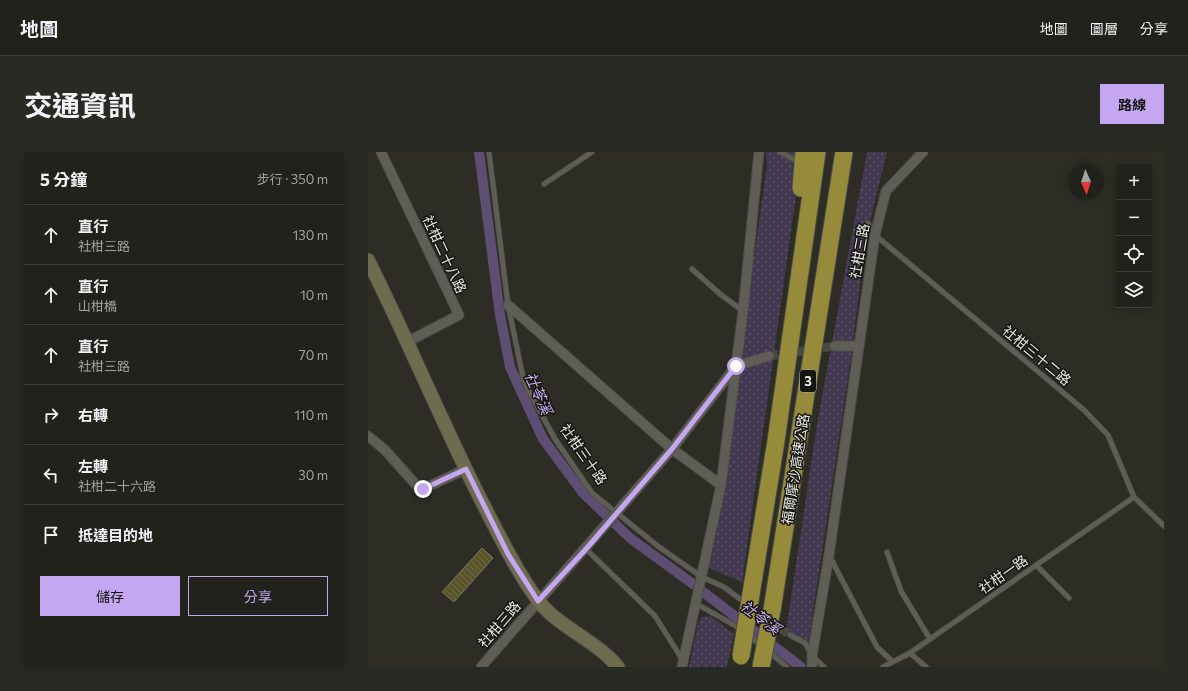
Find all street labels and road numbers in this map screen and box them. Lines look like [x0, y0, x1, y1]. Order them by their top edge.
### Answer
street label: 社柑二十八路 [420, 212, 470, 296]
street label: 社柑三路 [846, 222, 872, 280]
street label: 社柑三十二路 [999, 321, 1075, 389]
road number: 3 [800, 370, 816, 392]
street label: 福爾摩沙高速公路 [778, 412, 812, 526]
street label: 社柑三十路 [557, 420, 611, 488]
street label: 社柑一路 [975, 551, 1031, 597]
street label: 社柑三路 [474, 597, 524, 651]

